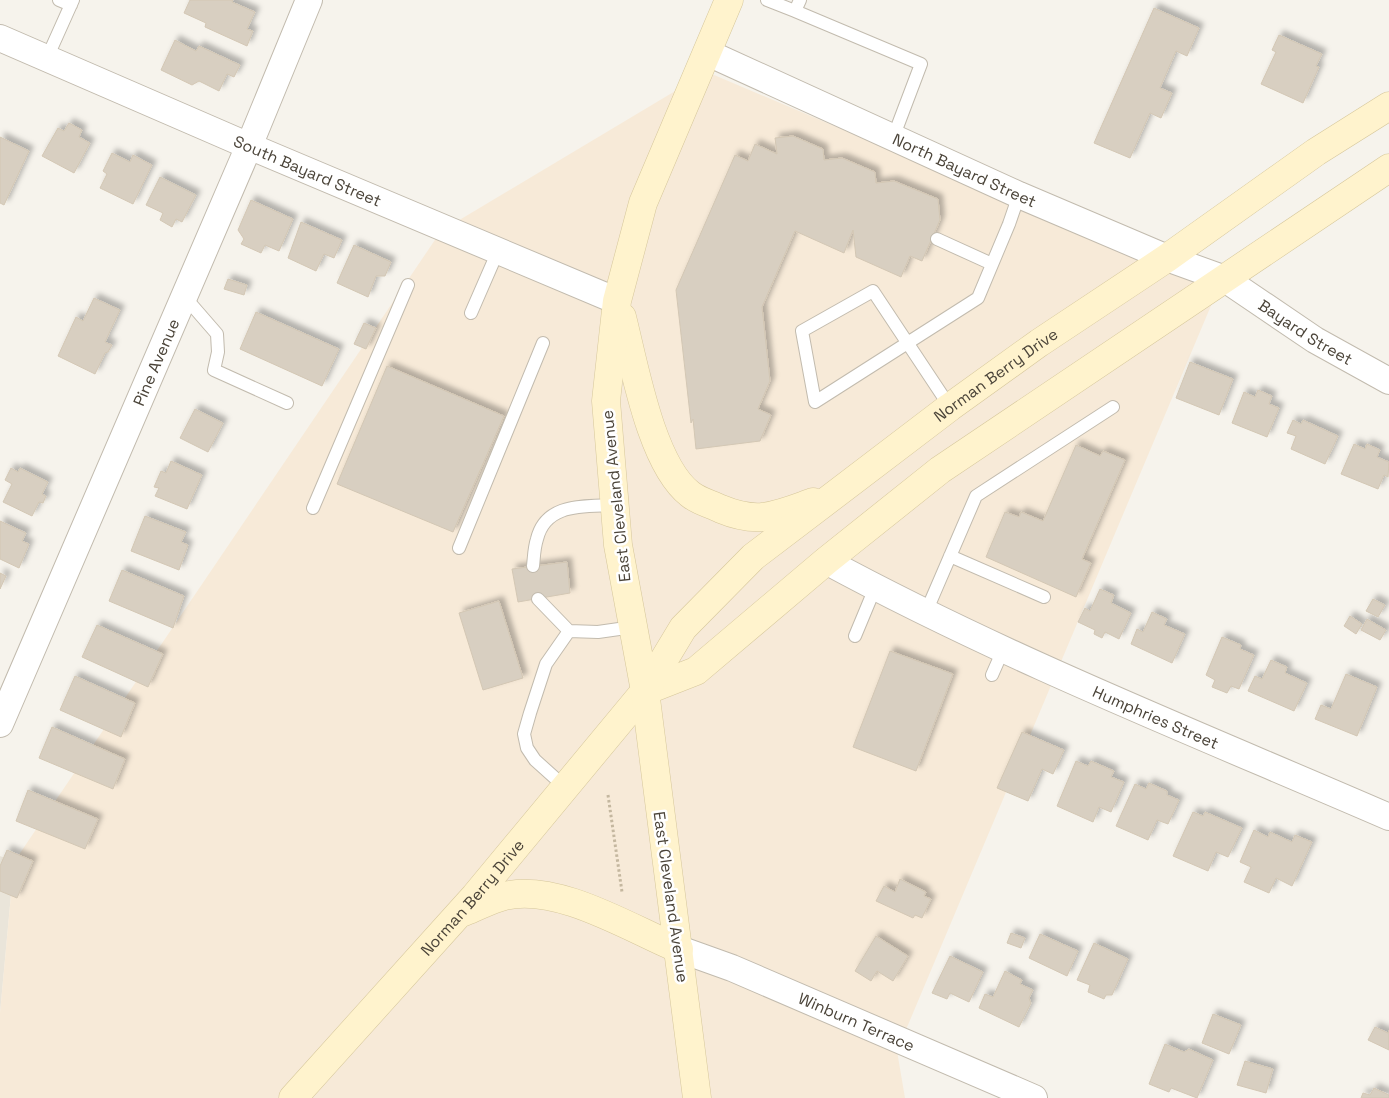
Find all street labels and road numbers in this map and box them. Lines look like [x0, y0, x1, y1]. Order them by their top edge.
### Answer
street label: North Bayard Street [889, 128, 1040, 212]
street label: South Bayard Street [230, 130, 385, 211]
street label: Bayard Street [1254, 294, 1357, 369]
street label: Pine Avenue [128, 315, 184, 409]
street label: Norman Berry Drive [929, 323, 1062, 426]
street label: East Cleveland Avenue [597, 409, 635, 583]
street label: Humphries Street [1090, 681, 1222, 754]
street label: East Cleveland Avenue [649, 810, 693, 984]
street label: Norman Berry Drive [416, 835, 528, 960]
street label: Winburn Terrace [795, 987, 918, 1056]

